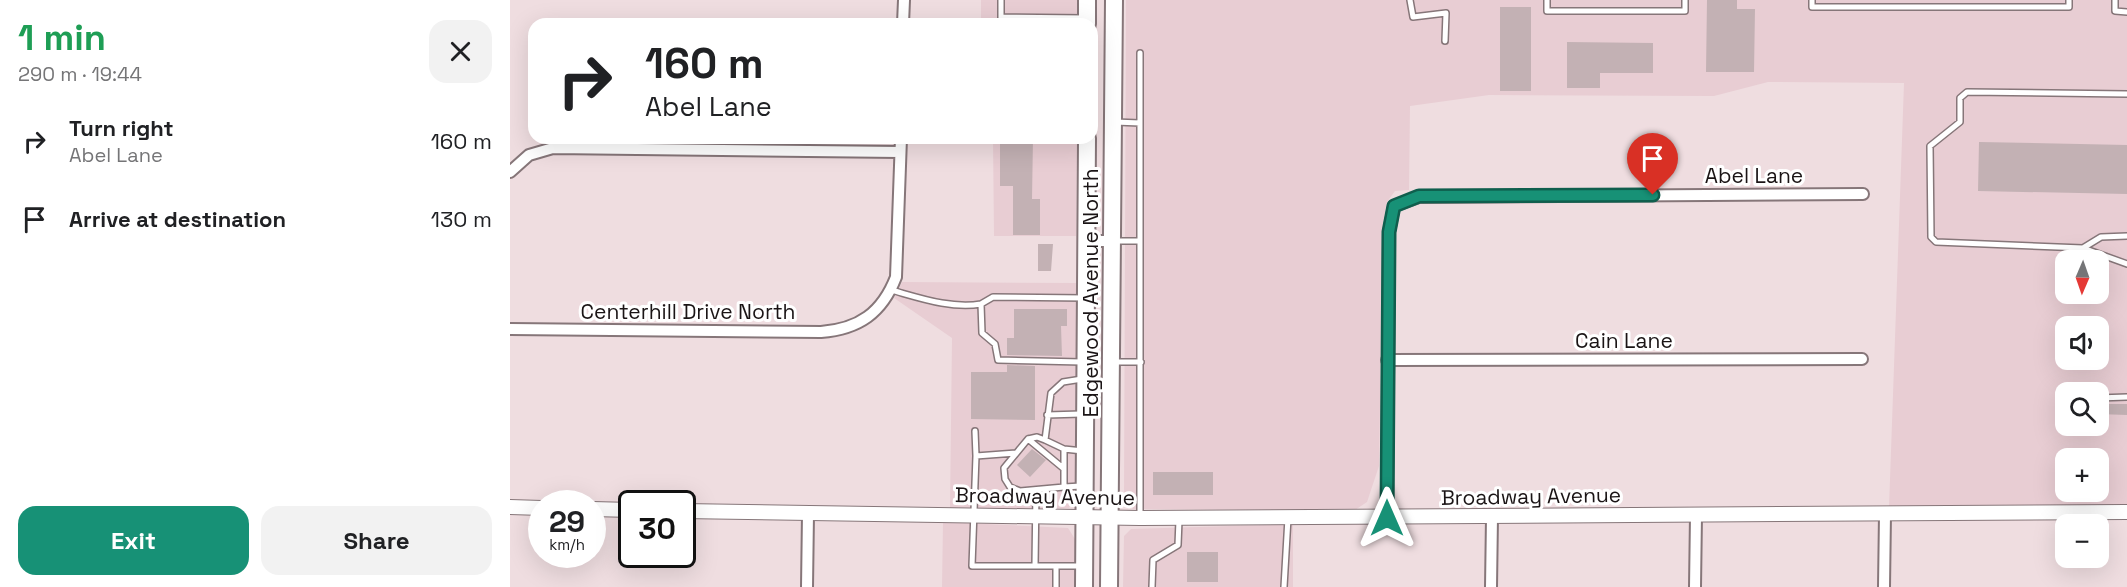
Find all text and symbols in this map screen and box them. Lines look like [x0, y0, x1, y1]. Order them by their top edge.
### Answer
text: 1 min [18, 15, 106, 61]
button: close [429, 20, 492, 83]
text: 160 m [645, 37, 764, 90]
icon: right [546, 42, 624, 120]
text: 290 m · 19:44 [18, 61, 142, 87]
text: Abel Lane [645, 89, 772, 124]
text: Turn right [69, 114, 174, 142]
icon: right [18, 125, 51, 158]
text: 160 m [431, 127, 492, 155]
pin [1627, 133, 1678, 195]
text: Abel Lane [69, 142, 163, 168]
icon: arrive [1636, 142, 1669, 175]
street label: Abel Lane [1705, 162, 1803, 189]
street label: Edgewood Avenue North [1077, 168, 1104, 418]
icon: arrive [18, 203, 51, 236]
text: Arrive at destination [69, 205, 286, 233]
text: 130 m [431, 205, 492, 233]
north arrow [2055, 250, 2109, 304]
map controls [2055, 250, 2109, 568]
street label: Centerhill Drive North [581, 298, 795, 325]
button: sound [2055, 316, 2109, 370]
street label: Cain Lane [1575, 327, 1673, 354]
button: search [2055, 382, 2109, 436]
button: + [2055, 448, 2109, 502]
street label: Broadway Avenue [955, 481, 1135, 511]
street label: Broadway Avenue [1441, 481, 1621, 511]
position arrow [1355, 486, 1419, 550]
speed limit sign: 30 [618, 490, 696, 568]
text: 29 [549, 502, 585, 541]
button: Exit [18, 506, 249, 575]
button: Share [261, 506, 492, 575]
button: − [2055, 514, 2109, 568]
text: km/h [549, 535, 585, 554]

